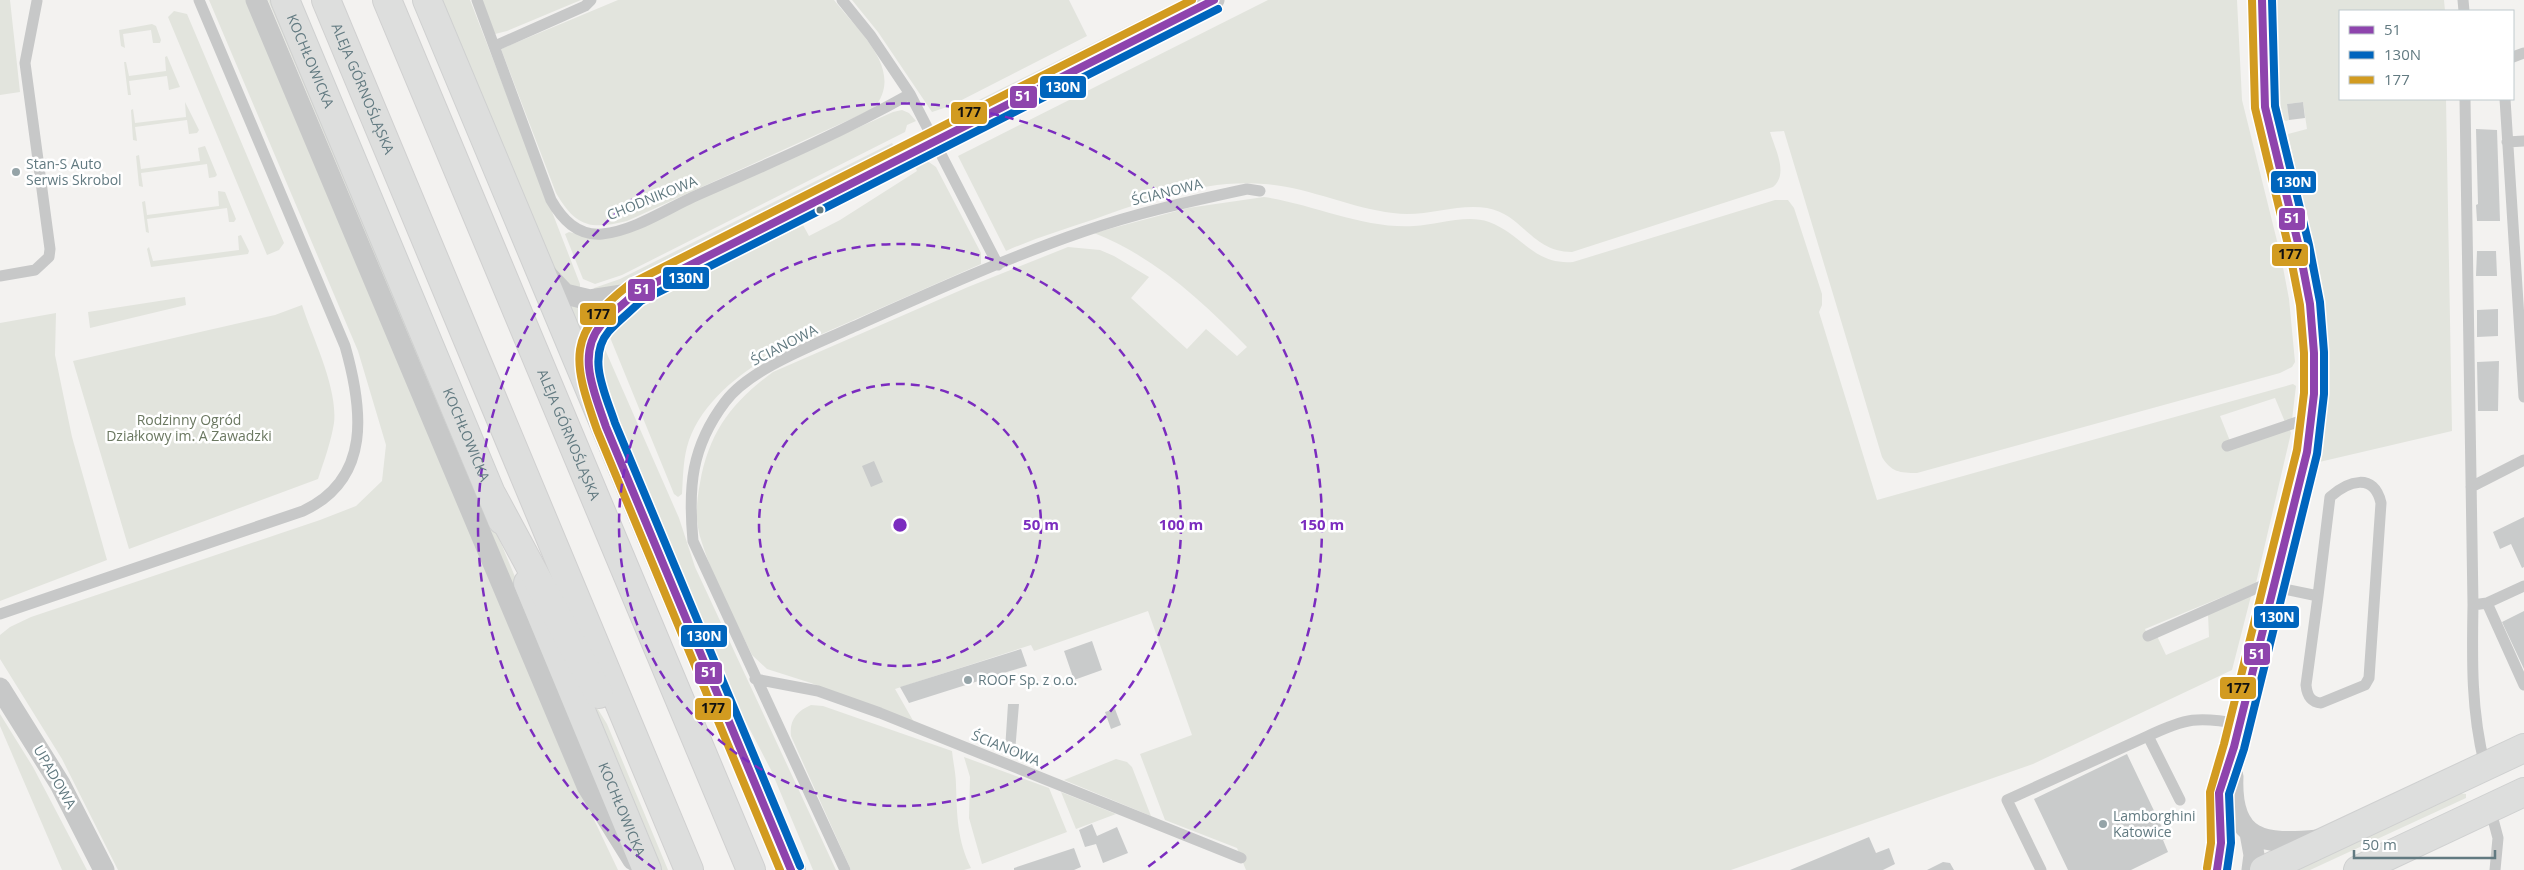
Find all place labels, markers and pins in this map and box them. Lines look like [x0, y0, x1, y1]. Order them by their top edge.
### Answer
place label: Stan-S Auto Serwis Skrobol [26, 154, 122, 189]
marker: Stan-S Auto Serwis Skrobol [10, 166, 22, 178]
unlabelled marker [815, 205, 825, 215]
centre of rings [891, 516, 909, 534]
place label: ROOF Sp. z o.o. [978, 670, 1077, 689]
marker: ROOF Sp. z o.o. [962, 674, 974, 686]
place label: Lamborghini Katowice [2113, 806, 2196, 841]
marker: Lamborghini Katowice [2097, 818, 2109, 830]

